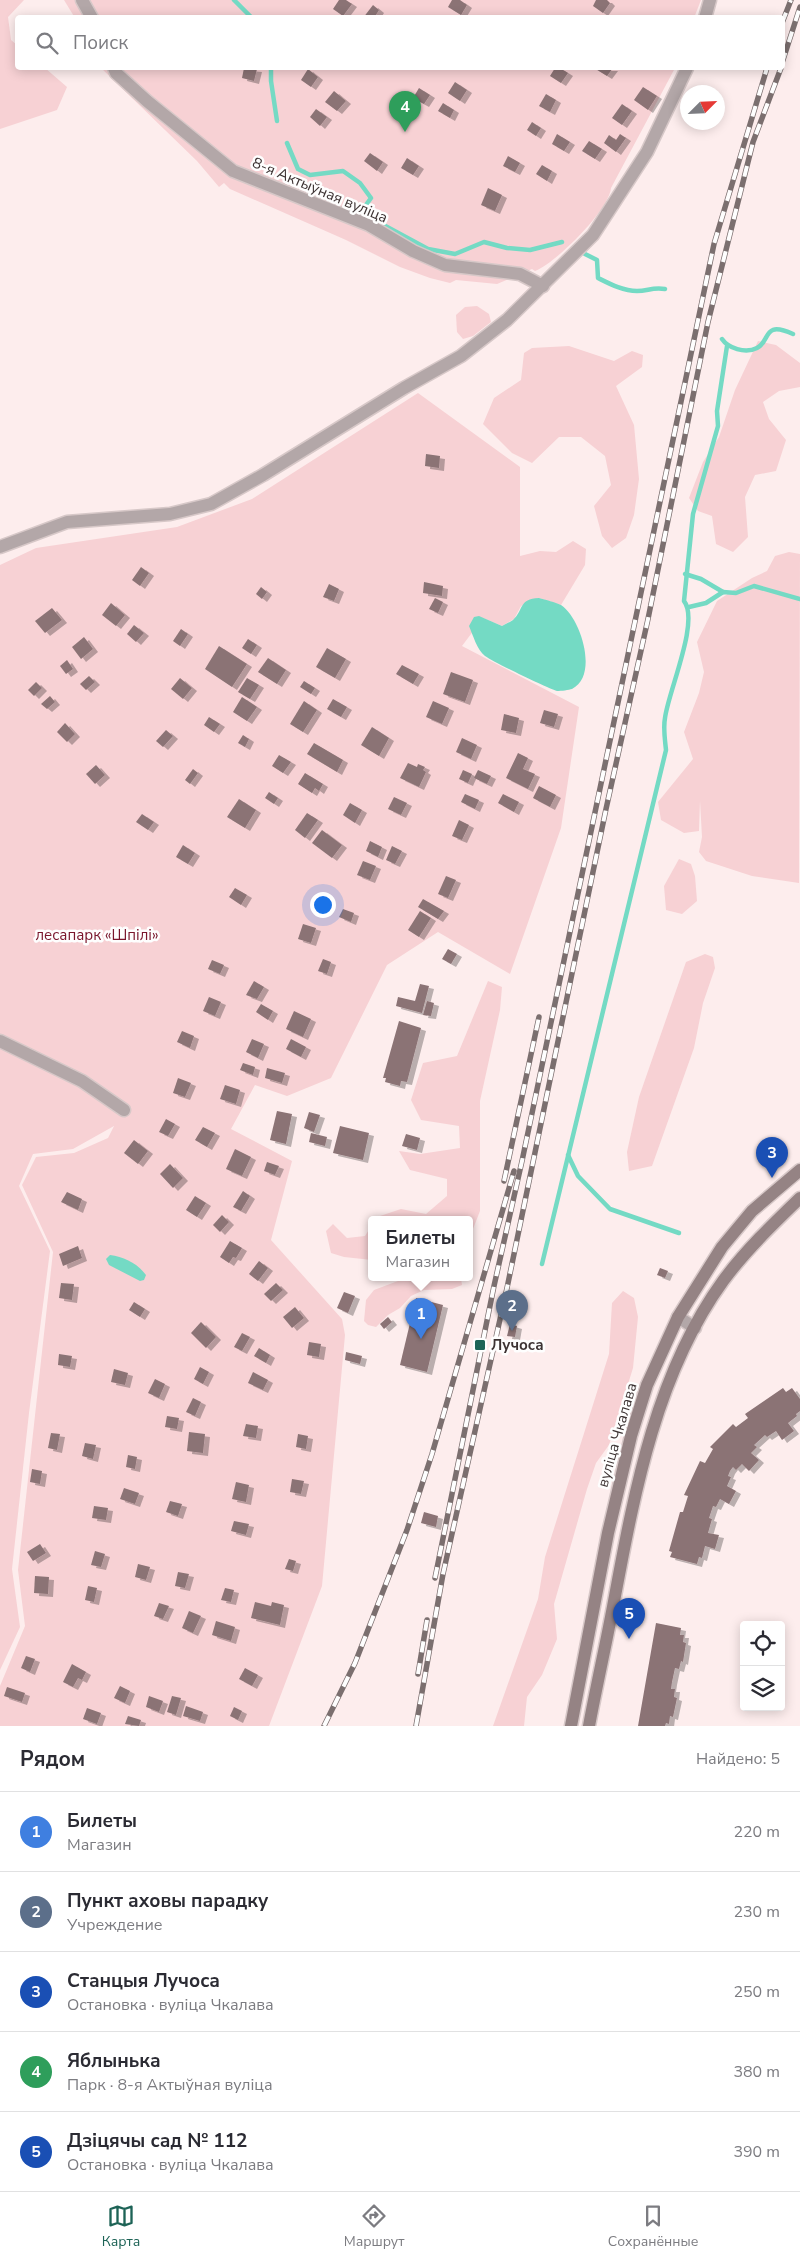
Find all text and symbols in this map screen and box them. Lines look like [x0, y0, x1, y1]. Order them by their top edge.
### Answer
search box [15, 15, 785, 70]
icon: search [33, 29, 61, 57]
text: Поиск [73, 30, 128, 56]
north arrow [680, 85, 725, 130]
pin: 4 [389, 91, 421, 132]
street label: 8-я Актыўная вуліца [249, 152, 391, 228]
your location [310, 892, 336, 918]
park label: лесапарк «Шпілі» [35, 925, 159, 945]
pin: 3 [756, 1137, 788, 1178]
popup [368, 1216, 473, 1281]
text: Билеты [386, 1225, 455, 1251]
text: Магазин [386, 1251, 450, 1273]
pin: 2 [496, 1290, 528, 1331]
pin: 1 [405, 1298, 437, 1339]
place label: Лучоса [491, 1335, 544, 1355]
marker: Лучоса [473, 1338, 487, 1352]
street label: вуліца Чкалава [593, 1380, 641, 1490]
pin: 5 [613, 1598, 645, 1639]
map controls [740, 1621, 785, 1711]
button: locate [740, 1621, 785, 1666]
button: layers [740, 1666, 785, 1711]
text: Рядом [20, 1745, 85, 1773]
text: Найдено: 5 [696, 1748, 780, 1770]
text: Билеты [67, 1808, 137, 1834]
text: 1 [31, 1821, 41, 1843]
text: 220 m [733, 1821, 780, 1843]
text: Магазин [67, 1834, 132, 1856]
text: Пункт аховы парадку [67, 1888, 268, 1914]
text: 2 [31, 1901, 41, 1923]
text: 230 m [733, 1901, 780, 1923]
text: Учреждение [67, 1914, 162, 1936]
text: Станцыя Лучоса [67, 1968, 220, 1994]
text: 3 [31, 1981, 41, 2003]
text: 250 m [733, 1981, 780, 2003]
text: Остановка · вуліца Чкалава [67, 1994, 274, 2016]
text: Яблынька [67, 2048, 161, 2074]
text: 4 [31, 2061, 41, 2083]
text: 380 m [733, 2061, 780, 2083]
text: Парк · 8-я Актыўная вуліца [67, 2074, 273, 2096]
text: Дзіцячы сад № 112 [67, 2128, 247, 2154]
text: 5 [31, 2141, 41, 2163]
text: 390 m [733, 2141, 780, 2163]
text: Остановка · вуліца Чкалава [67, 2154, 274, 2176]
tab: Карта [102, 2202, 140, 2251]
tab: Маршрут [344, 2202, 404, 2251]
tab: Сохранённые [608, 2202, 698, 2251]

